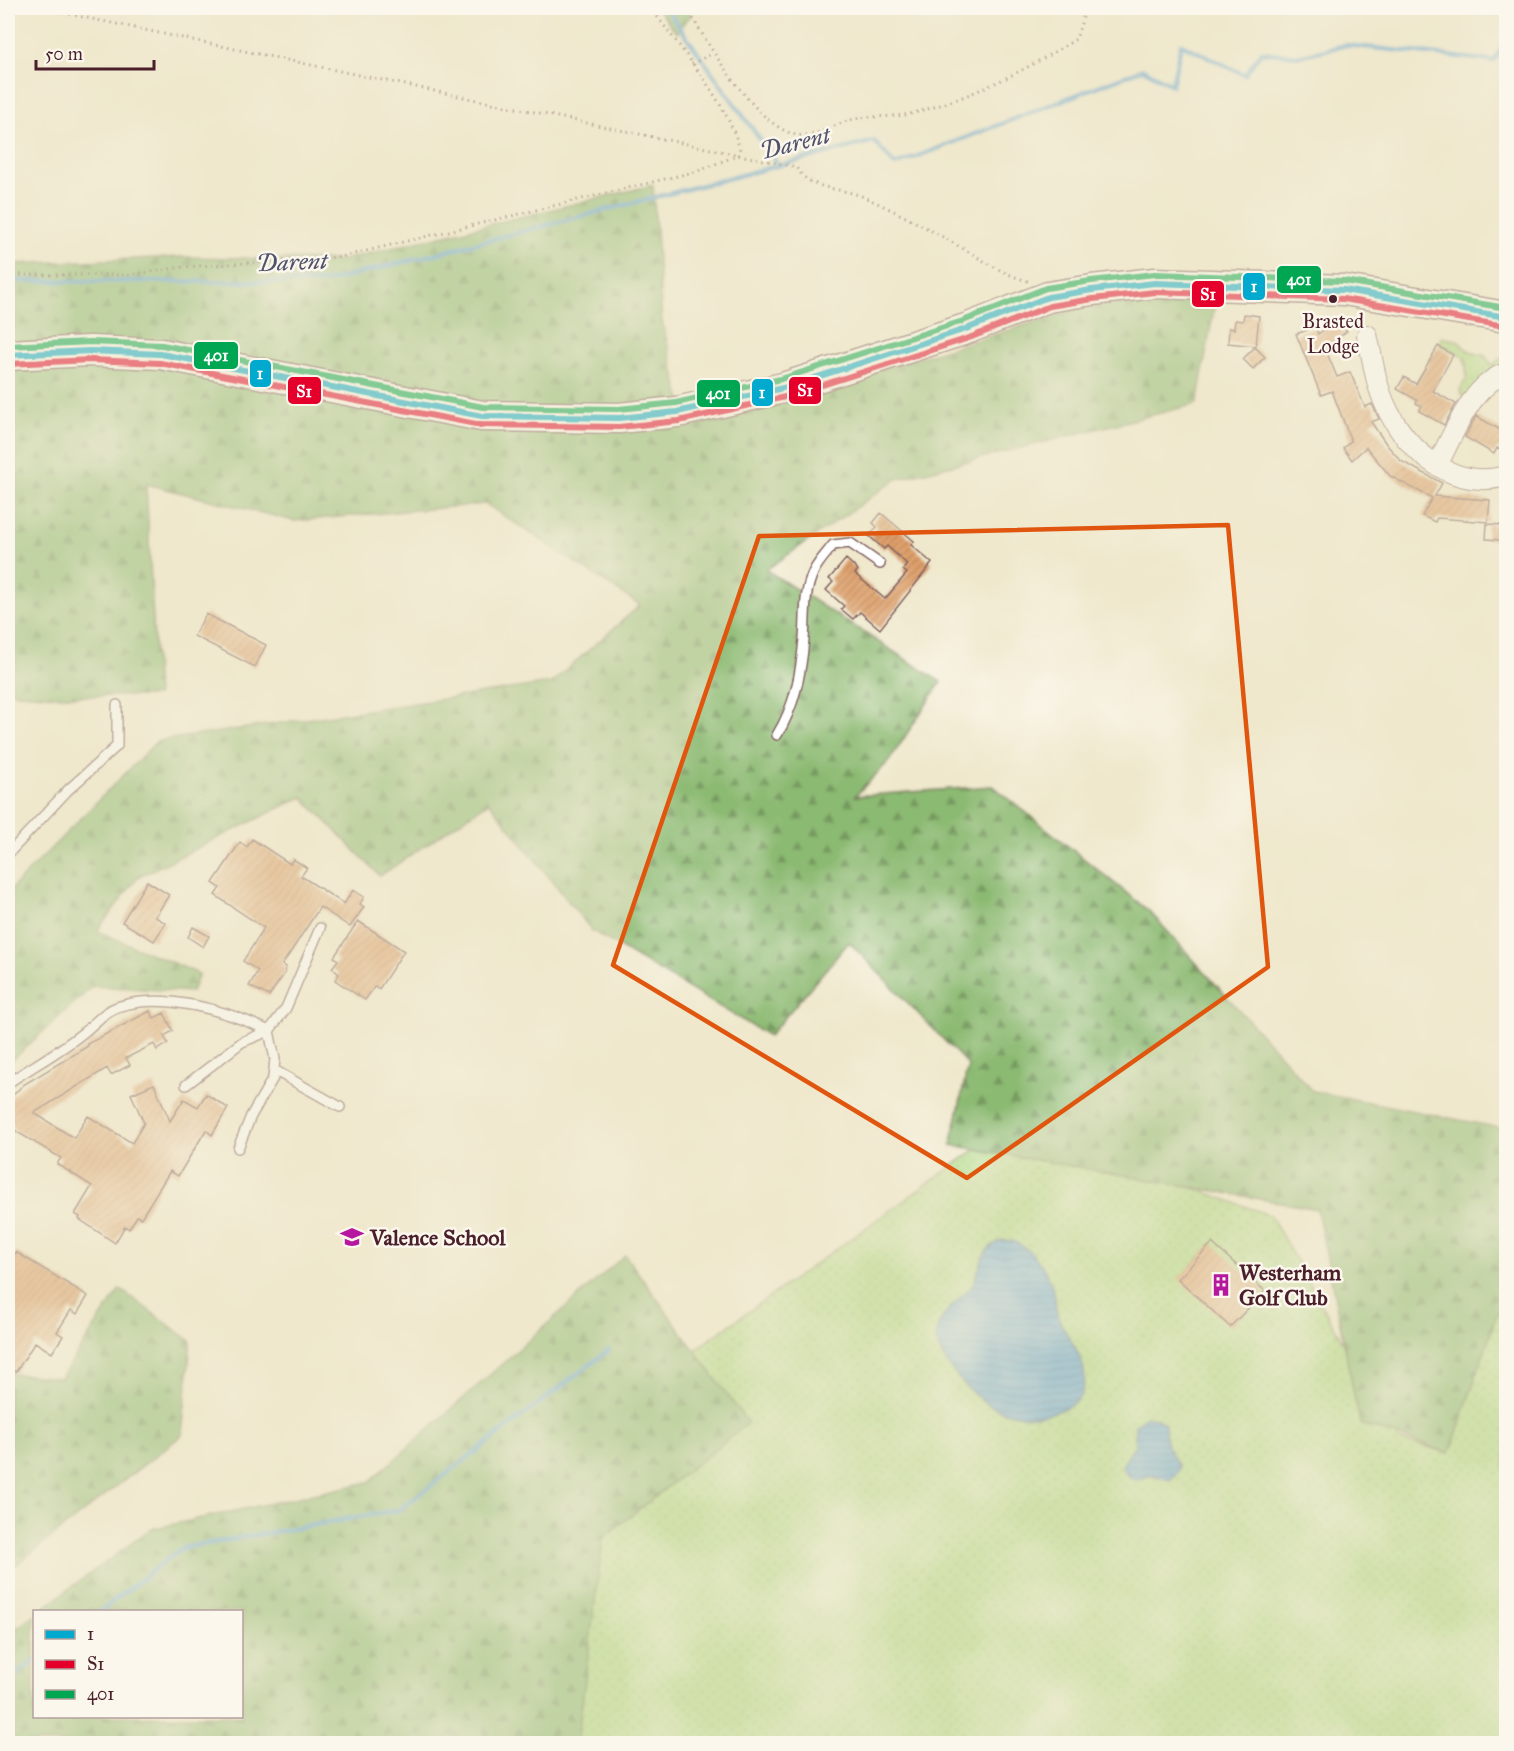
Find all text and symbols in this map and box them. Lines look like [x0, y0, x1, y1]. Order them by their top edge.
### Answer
scale bar [36, 33, 154, 71]
text: 50 m [45, 43, 83, 65]
water label: Darent [757, 119, 835, 166]
water label: Darent [256, 246, 330, 278]
line badge: 401 [1276, 265, 1322, 294]
text: 401 [1287, 270, 1312, 290]
line badge: 1 [1242, 272, 1266, 301]
text: 1 [1251, 277, 1258, 296]
line badge: S1 [1191, 280, 1225, 308]
text: S1 [1200, 285, 1216, 304]
marker: Brasted Lodge [1327, 293, 1339, 305]
place label: Brasted Lodge [1302, 309, 1364, 359]
line badge: 401 [193, 341, 239, 370]
text: 401 [204, 346, 229, 366]
line badge: 1 [249, 359, 272, 388]
text: 1 [257, 364, 264, 383]
line badge: S1 [287, 376, 322, 405]
line badge: S1 [788, 376, 822, 405]
line badge: 1 [751, 378, 774, 407]
line badge: 401 [696, 379, 741, 408]
text: S1 [797, 381, 813, 400]
text: S1 [296, 382, 312, 401]
text: 1 [759, 383, 766, 402]
text: 401 [706, 384, 731, 404]
school or university icon: Valence School [339, 1224, 365, 1250]
place label: Valence School [369, 1224, 507, 1251]
place label: Westerham Golf Club [1239, 1259, 1342, 1311]
building icon: Westerham Golf Club [1208, 1272, 1234, 1298]
legend [33, 1610, 243, 1718]
text: 1 [87, 1623, 94, 1645]
text: S1 [87, 1653, 104, 1675]
text: 401 [87, 1683, 114, 1705]

